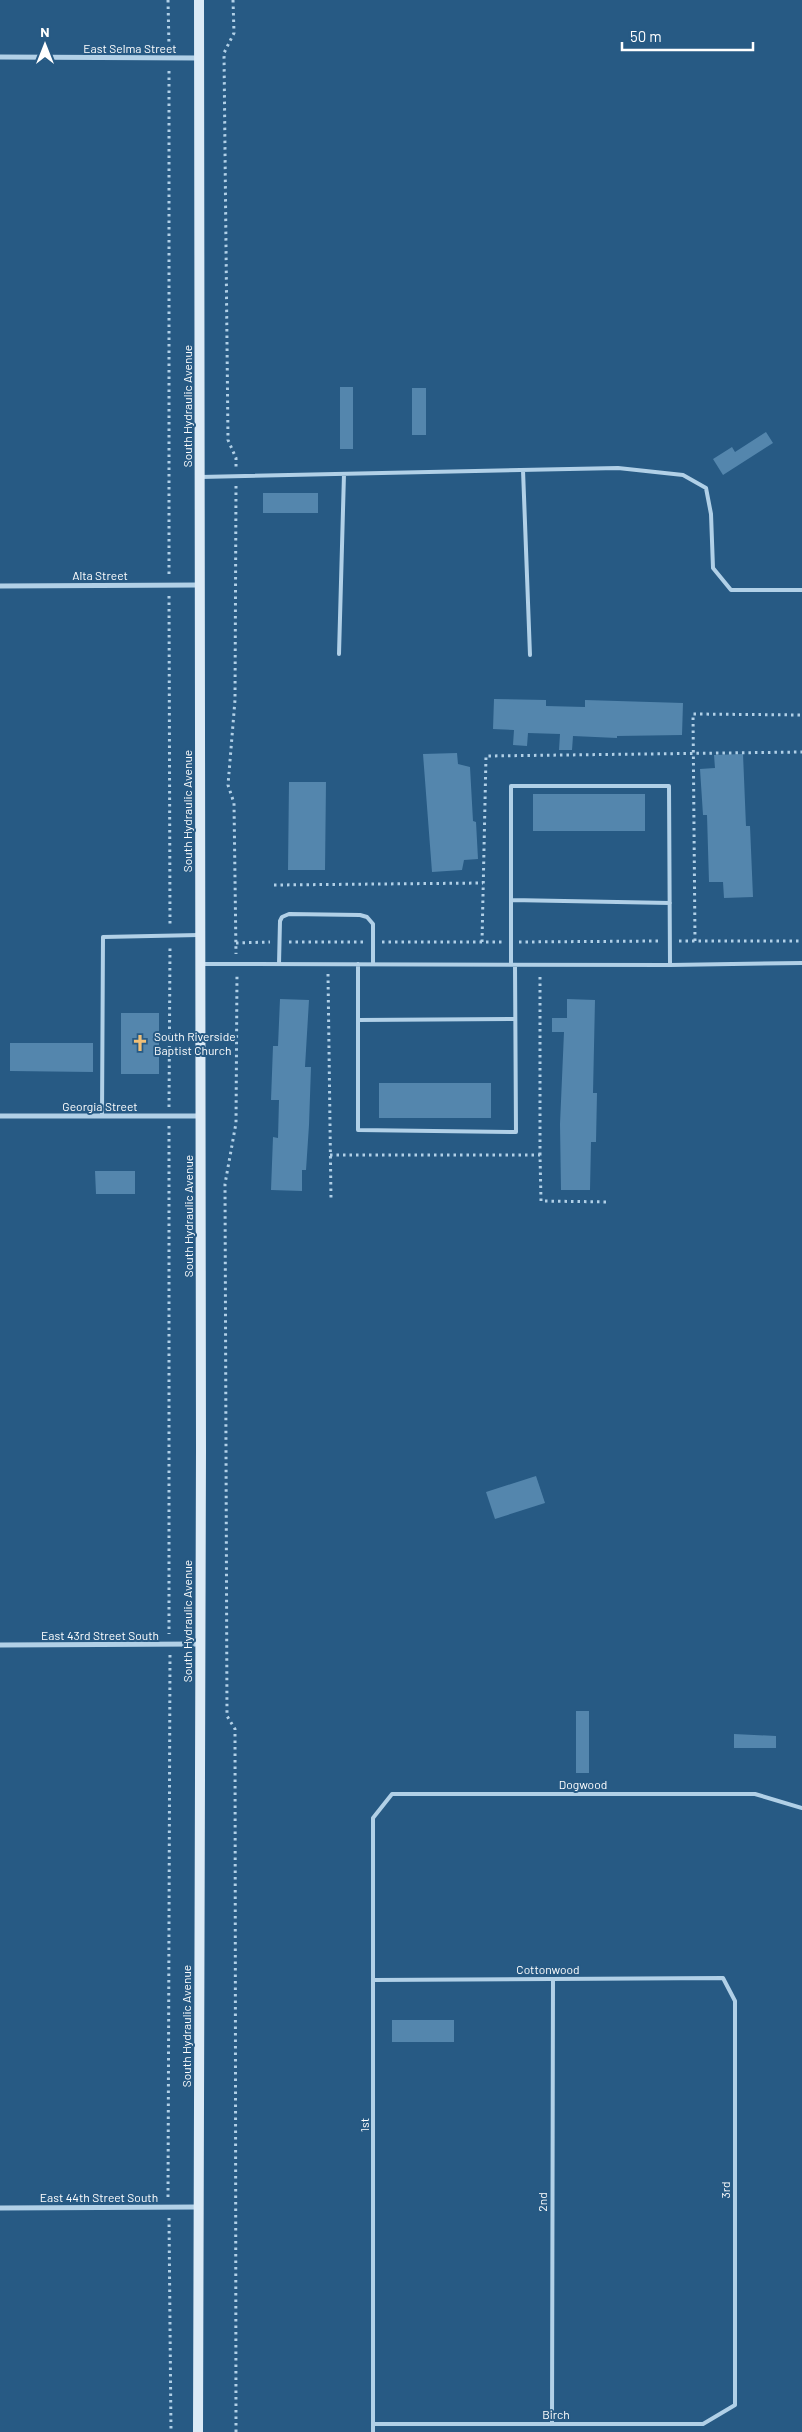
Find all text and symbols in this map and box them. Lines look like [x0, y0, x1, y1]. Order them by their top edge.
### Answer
north arrow [20, 20, 70, 70]
scale bar [622, 20, 753, 52]
text: N [40, 23, 50, 40]
text: 50 m [630, 27, 662, 45]
street label: East Selma Street [83, 41, 177, 55]
street label: South Hydraulic Avenue [180, 345, 194, 467]
street label: Alta Street [72, 568, 128, 582]
street label: South Hydraulic Avenue [180, 750, 194, 872]
place label: South Riverside Baptist Church [154, 1029, 236, 1057]
church icon: South Riverside Baptist Church [130, 1033, 150, 1053]
street label: Georgia Street [62, 1099, 138, 1113]
street label: South Hydraulic Avenue [181, 1155, 195, 1277]
street label: South Hydraulic Avenue [180, 1560, 194, 1682]
street label: East 43rd Street South [41, 1628, 159, 1642]
street label: Dogwood [559, 1777, 607, 1791]
street label: Cottonwood [516, 1962, 580, 1976]
street label: South Hydraulic Avenue [179, 1965, 193, 2087]
street label: 1st [357, 2118, 371, 2132]
street label: 3rd [718, 2181, 732, 2199]
street label: East 44th Street South [40, 2190, 158, 2204]
street label: 2nd [535, 2192, 549, 2212]
street label: Birch [542, 2407, 570, 2421]

